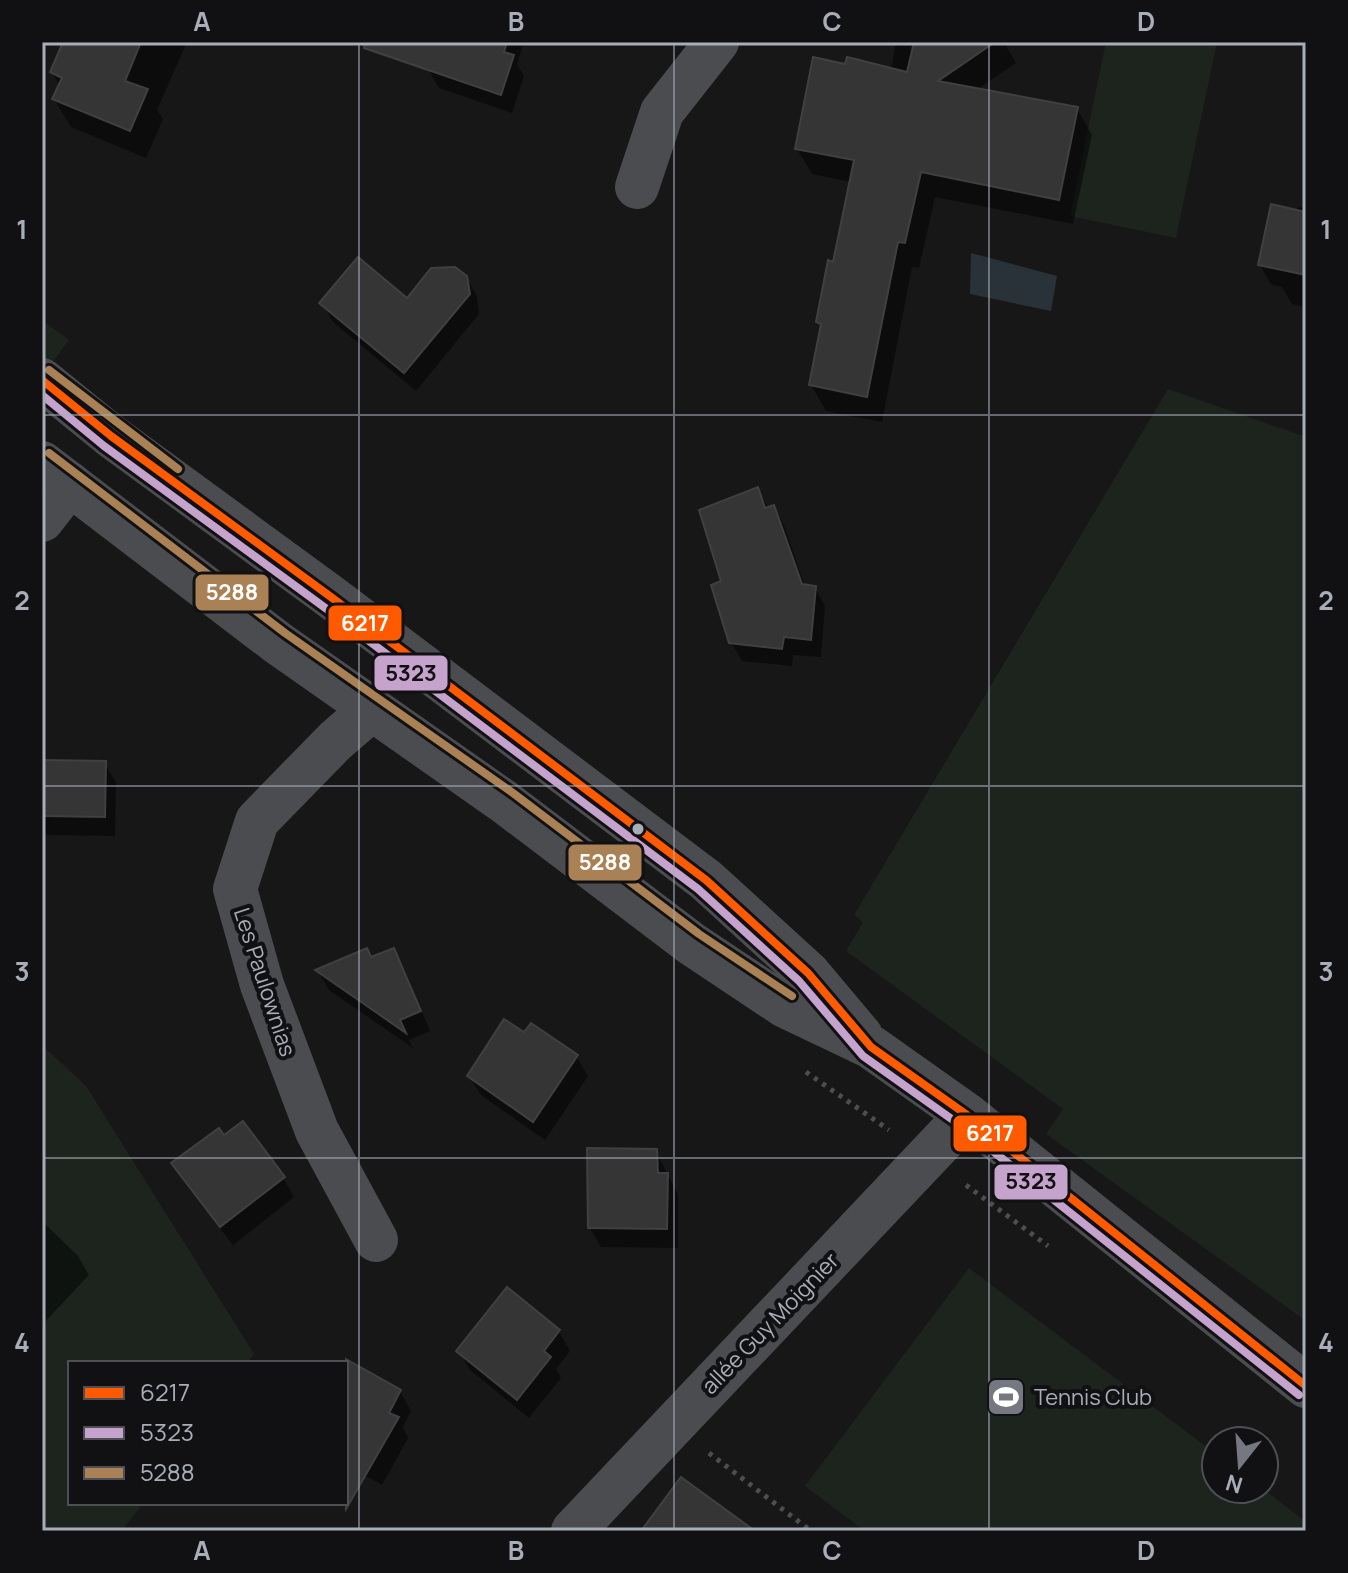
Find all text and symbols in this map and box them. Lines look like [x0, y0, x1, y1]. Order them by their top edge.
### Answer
text: A [193, 3, 211, 39]
text: B [508, 3, 524, 39]
text: C [822, 3, 842, 39]
text: D [1137, 3, 1155, 39]
text: 1 [16, 211, 28, 247]
text: 1 [1320, 211, 1332, 247]
line badge: 5288 [194, 573, 270, 612]
text: 5288 [206, 577, 258, 607]
text: 2 [14, 582, 30, 618]
text: 2 [1318, 582, 1334, 618]
line badge: 6217 [327, 604, 403, 642]
text: 6217 [341, 608, 389, 638]
line badge: 5323 [373, 654, 449, 692]
text: 5323 [385, 658, 437, 688]
unlabelled marker [630, 821, 646, 837]
line badge: 5288 [567, 843, 643, 882]
text: 5288 [579, 847, 631, 877]
street label: Les Paulownias [227, 904, 303, 1060]
text: 3 [14, 953, 30, 989]
text: 3 [1318, 953, 1334, 989]
line badge: 6217 [952, 1114, 1028, 1153]
text: 6217 [966, 1118, 1014, 1148]
line badge: 5323 [993, 1163, 1069, 1201]
text: 5323 [1005, 1166, 1057, 1196]
street label: allée Guy Moignier [695, 1246, 845, 1400]
text: 4 [14, 1324, 30, 1360]
text: 4 [1318, 1324, 1334, 1360]
legend [68, 1361, 348, 1505]
text: 6217 [140, 1375, 190, 1408]
sports icon: Tennis Club [985, 1376, 1027, 1418]
place label: Tennis Club [1034, 1382, 1152, 1412]
text: 5323 [140, 1415, 194, 1448]
north arrow [1200, 1425, 1280, 1505]
text: 5288 [140, 1455, 195, 1488]
text: N [1222, 1467, 1246, 1501]
text: A [193, 1532, 211, 1568]
text: B [508, 1532, 524, 1568]
text: C [822, 1532, 842, 1568]
text: D [1137, 1532, 1155, 1568]

